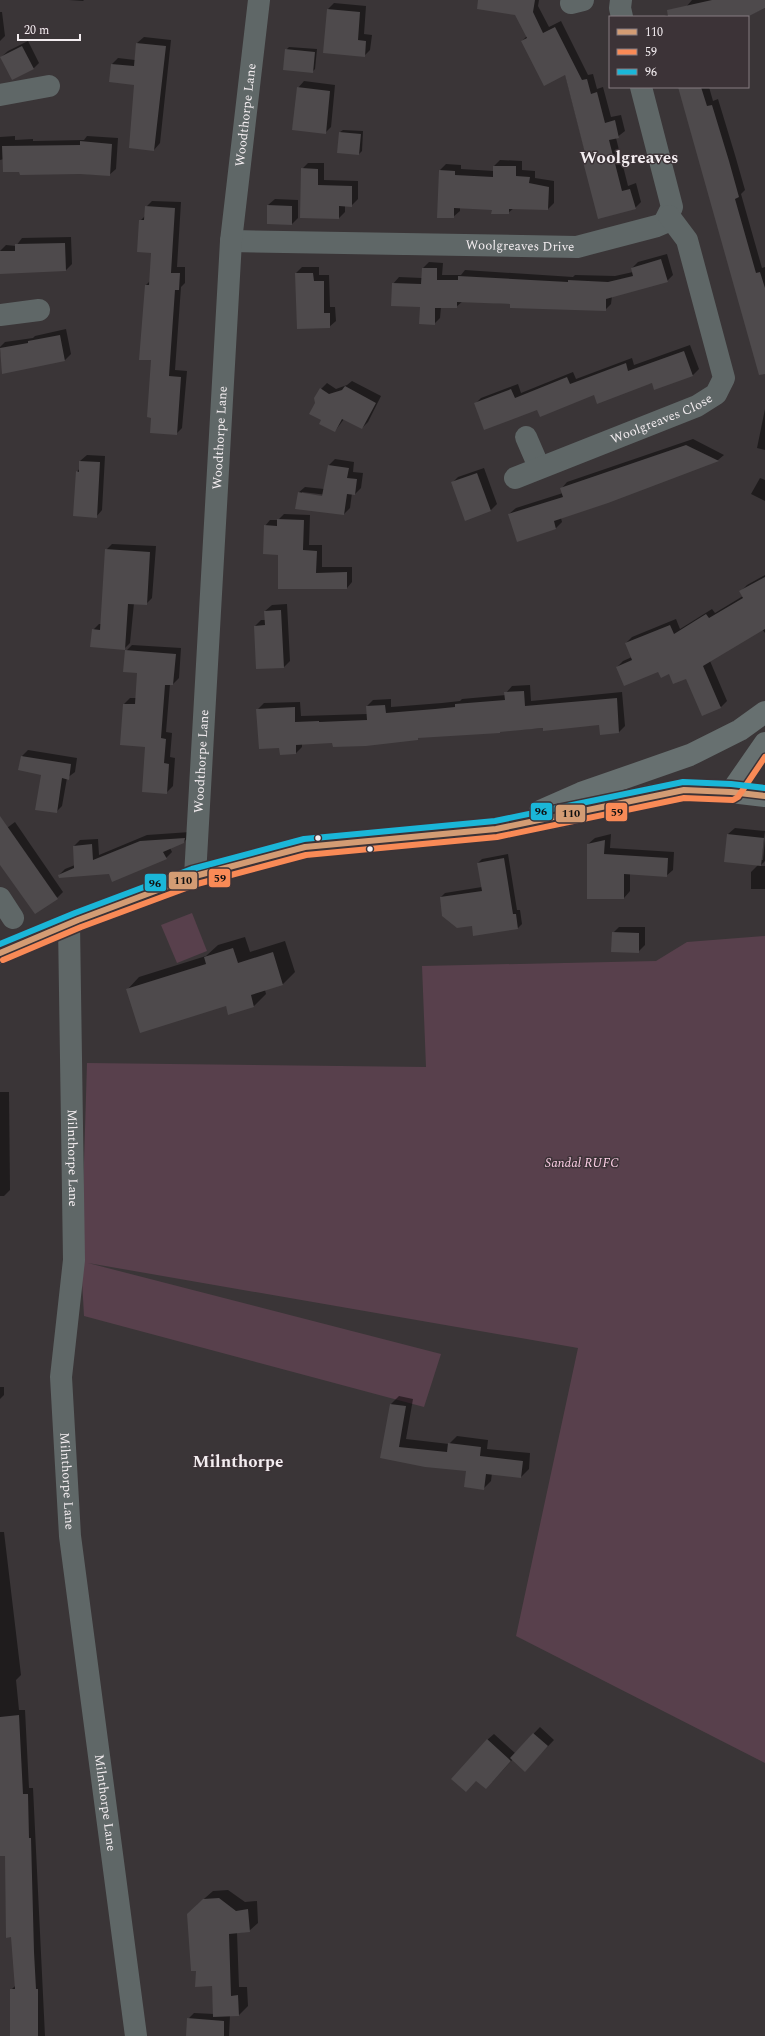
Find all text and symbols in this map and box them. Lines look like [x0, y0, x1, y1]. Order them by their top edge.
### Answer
scale bar [18, 16, 80, 42]
legend [609, 16, 749, 88]
text: 20 m [24, 21, 49, 40]
text: 110 [645, 23, 663, 42]
text: 59 [645, 43, 657, 62]
street label: Woodthorpe Lane [230, 62, 262, 168]
text: 96 [645, 63, 657, 82]
district label: Woolgreaves [579, 145, 679, 171]
street label: Woolgreaves Drive [465, 235, 574, 257]
street label: Woodthorpe Lane [207, 385, 233, 490]
street label: Woolgreaves Close [608, 389, 717, 449]
street label: Woodthorpe Lane [189, 709, 214, 814]
line badge: 96 [530, 802, 553, 821]
line badge: 59 [605, 802, 628, 822]
text: 96 [535, 803, 547, 820]
line badge: 110 [555, 804, 586, 823]
text: 59 [611, 804, 623, 821]
text: 110 [562, 805, 580, 822]
unlabelled marker [313, 833, 323, 843]
unlabelled marker [365, 844, 375, 854]
line badge: 59 [208, 868, 231, 888]
text: 59 [214, 870, 226, 887]
line badge: 110 [168, 871, 198, 890]
text: 110 [174, 872, 192, 889]
line badge: 96 [144, 873, 167, 892]
text: 96 [149, 875, 161, 892]
street label: Milnthorpe Lane [62, 1109, 83, 1207]
park label: Sandal RUFC [545, 1153, 619, 1173]
street label: Milnthorpe Lane [54, 1432, 80, 1530]
district label: Milnthorpe [193, 1449, 283, 1475]
street label: Milnthorpe Lane [89, 1753, 122, 1852]

